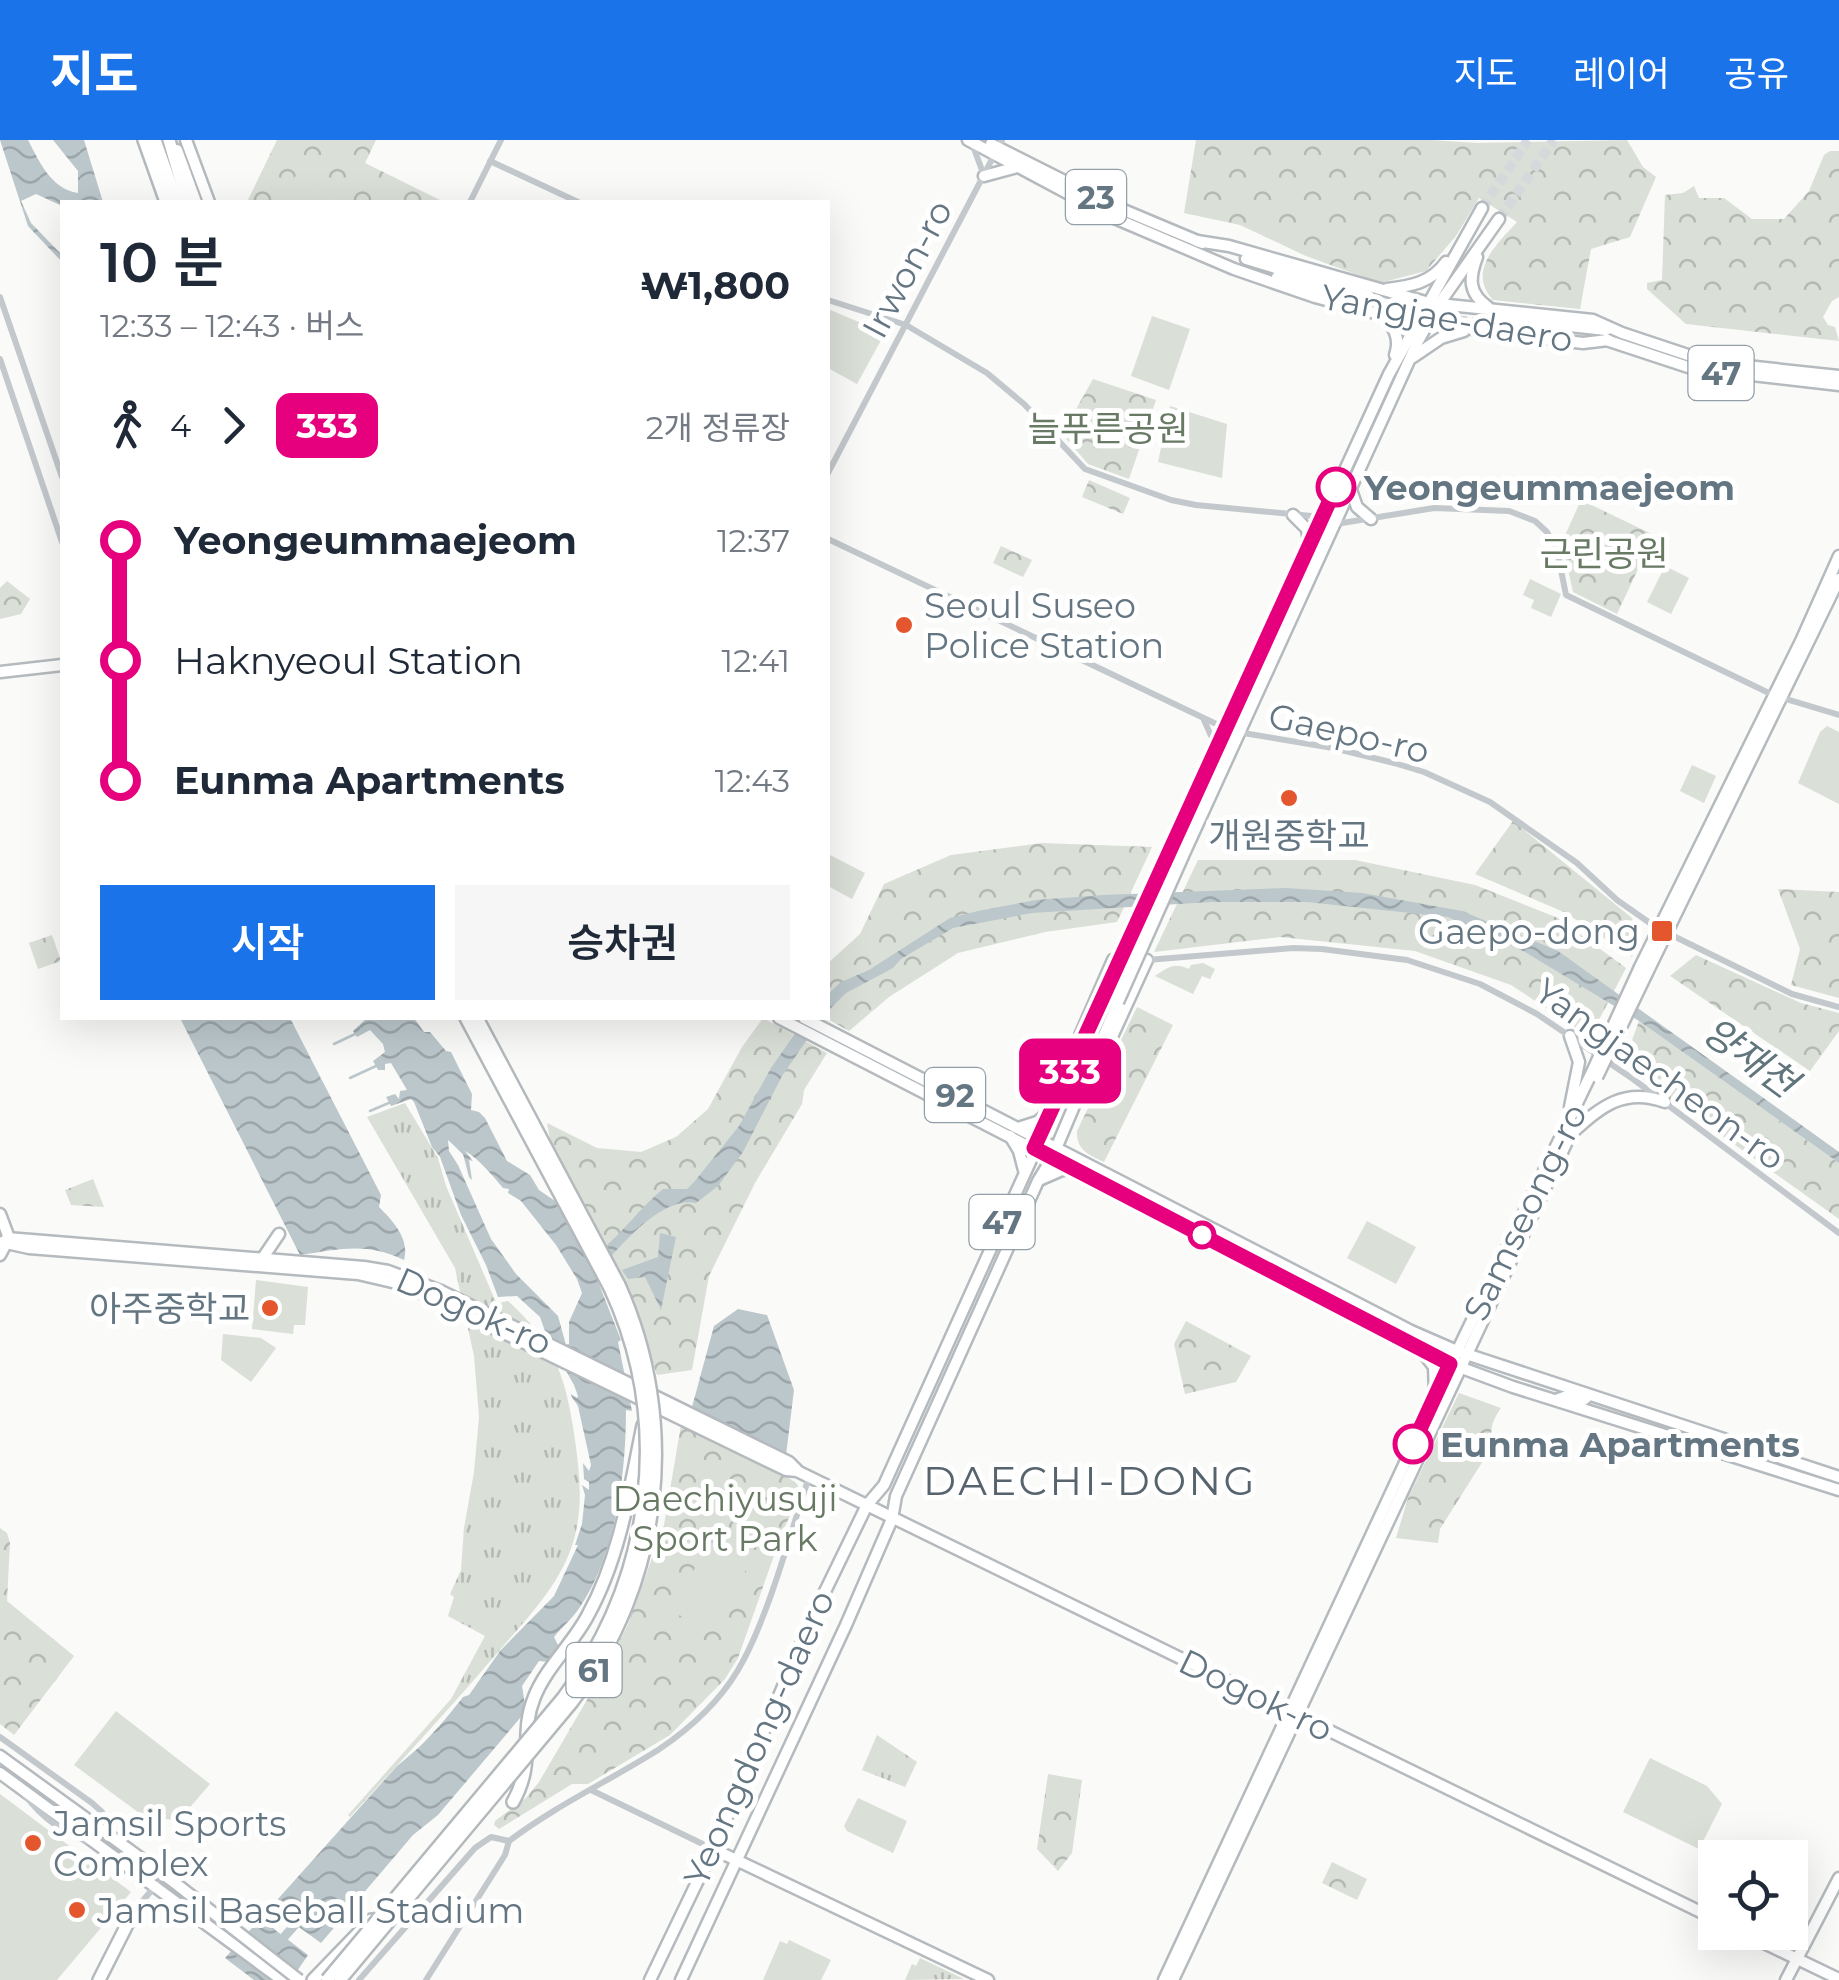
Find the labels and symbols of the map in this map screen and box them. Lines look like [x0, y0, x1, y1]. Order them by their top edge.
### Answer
road number: 23 [1066, 170, 1126, 224]
street label: Irwon-ro [853, 193, 961, 345]
street label: Yangjae-daero [1318, 275, 1576, 361]
road number: 47 [1688, 346, 1754, 400]
park label: 늘푸른공원 [1027, 407, 1189, 450]
place label: Yeongeummaejeom [1363, 466, 1735, 509]
marker: Yeongeummaejeom [1317, 468, 1355, 506]
park label: 근린공원 [1540, 532, 1668, 575]
place label: Seoul Suseo Police Station [924, 584, 1164, 667]
marker: Seoul Suseo Police Station [893, 614, 915, 636]
street label: Gaepo-ro [1264, 694, 1434, 772]
marker: 개원중학교 [1278, 787, 1300, 809]
place label: 개원중학교 [1208, 814, 1370, 857]
place label: Gaepo-dong [1418, 910, 1640, 953]
marker: Gaepo-dong [1649, 918, 1675, 944]
street label: Yangjaecheon-ro [1527, 969, 1793, 1179]
water label: 양재천 [1694, 1007, 1810, 1109]
line badge: 333 [1012, 1038, 1128, 1104]
road number: 92 [925, 1068, 985, 1122]
street label: Samseong-ro [1454, 1097, 1596, 1327]
road number: 47 [970, 1195, 1034, 1249]
unlabelled marker [1189, 1222, 1215, 1248]
street label: Dogok-ro [390, 1258, 558, 1364]
place label: 아주중학교 [89, 1287, 250, 1330]
marker: 아주중학교 [259, 1297, 281, 1319]
place label: Eunma Apartments [1440, 1423, 1800, 1466]
marker: Eunma Apartments [1394, 1425, 1432, 1463]
district label: DAECHI-DONG [923, 1456, 1257, 1505]
park label: Daechiyusuji Sport Park [612, 1477, 838, 1560]
street label: Yeongdong-daero [674, 1584, 844, 1892]
street label: Dogok-ro [1172, 1639, 1340, 1751]
road number: 61 [566, 1643, 622, 1697]
place label: Jamsil Sports Complex [52, 1802, 286, 1885]
marker: Jamsil Sports Complex [22, 1832, 44, 1854]
place label: Jamsil Baseball Stadium [96, 1889, 524, 1932]
marker: Jamsil Baseball Stadium [66, 1899, 88, 1921]

